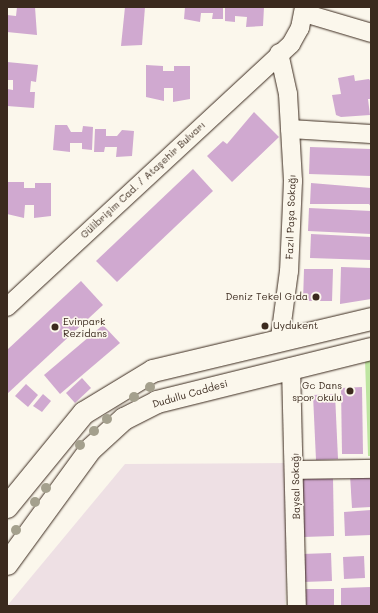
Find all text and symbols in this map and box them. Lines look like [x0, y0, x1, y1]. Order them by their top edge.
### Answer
street label: Gülibrişim Cad. / Ataşehir Bulvarı [78, 119, 208, 241]
street label: Fazıl Paşa Sokağı [284, 174, 298, 260]
place label: Deniz Tekel Gıda [225, 291, 308, 303]
marker: Deniz Tekel Gıda [311, 292, 321, 302]
place label: Evinpark Rezidans [63, 315, 107, 338]
place label: Uydukent [273, 320, 318, 332]
marker: Uydukent [260, 321, 270, 331]
marker: Evinpark Rezidans [50, 322, 60, 332]
street label: Dudullu Caddesi [151, 377, 229, 411]
place label: Gc Dans spor okulu [292, 379, 342, 402]
marker: Gc Dans spor okulu [345, 386, 355, 396]
street label: Baysal Sokağı [289, 453, 303, 519]

